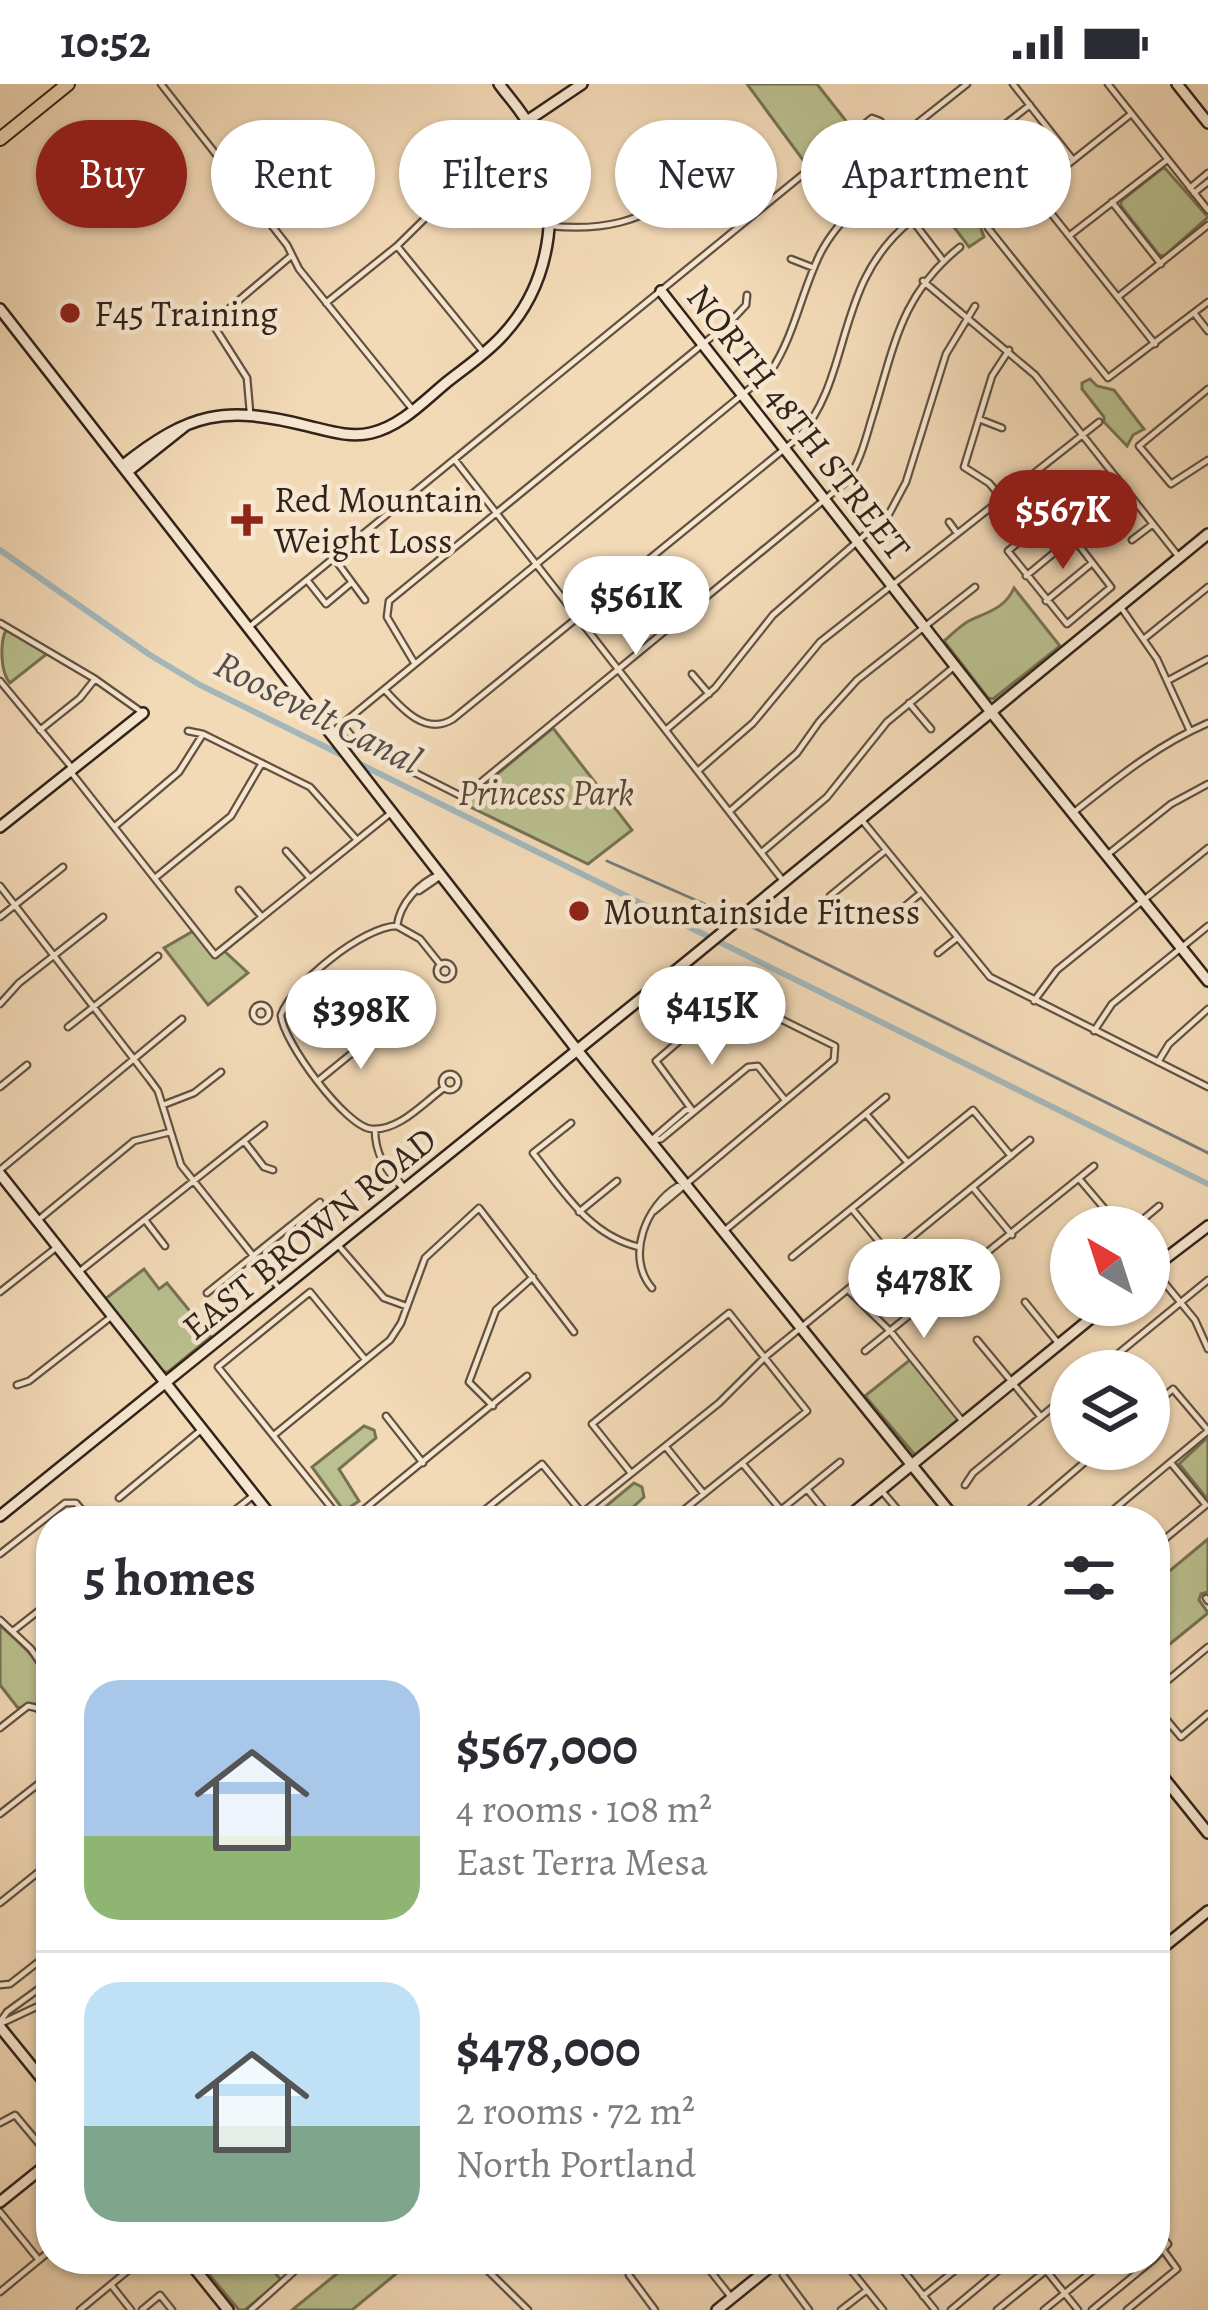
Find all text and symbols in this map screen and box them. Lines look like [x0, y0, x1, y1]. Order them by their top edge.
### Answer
text: 10:52 [60, 11, 150, 73]
chip: Buy [36, 120, 187, 228]
chip: Rent [211, 120, 375, 228]
chip: Filters [399, 120, 591, 228]
chip: New [615, 120, 777, 228]
chip: Apartment [801, 120, 1071, 228]
street label: NORTH 48TH STREET [676, 274, 922, 570]
place label: F45 Training [94, 289, 278, 338]
marker: F45 Training [57, 300, 83, 326]
pin: $567K [979, 470, 1147, 572]
place label: Red Mountain Weight Loss [273, 475, 483, 565]
text: $567K [1015, 482, 1111, 535]
marker: Red Mountain Weight Loss [231, 504, 263, 536]
pin: $561K [552, 556, 720, 658]
text: $561K [590, 568, 682, 621]
water label: Roosevelt Canal [205, 637, 431, 787]
park label: Princess Park [458, 768, 634, 817]
place label: Mountainside Fitness [603, 887, 920, 936]
marker: Mountainside Fitness [566, 898, 592, 924]
pin: $415K [628, 966, 796, 1068]
pin: $398K [277, 970, 445, 1072]
text: $415K [666, 978, 758, 1031]
text: $398K [312, 982, 410, 1035]
street label: EAST BROWN ROAD [171, 1115, 447, 1351]
north arrow [1050, 1206, 1170, 1326]
map controls [1050, 1206, 1170, 1470]
pin: $478K [840, 1239, 1008, 1341]
text: $478K [875, 1251, 973, 1304]
button: layers [1050, 1350, 1170, 1470]
text: 5 homes [84, 1543, 256, 1613]
icon: filters [1056, 1545, 1122, 1611]
text: $567,000 [456, 1712, 638, 1782]
icon: home [180, 1728, 324, 1872]
text: 4 rooms · 108 m² [456, 1782, 712, 1835]
text: East Terra Mesa [456, 1835, 708, 1888]
text: $478,000 [456, 2014, 641, 2084]
icon: home [180, 2030, 324, 2174]
text: 2 rooms · 72 m² [456, 2084, 695, 2137]
text: North Portland [456, 2137, 696, 2190]

